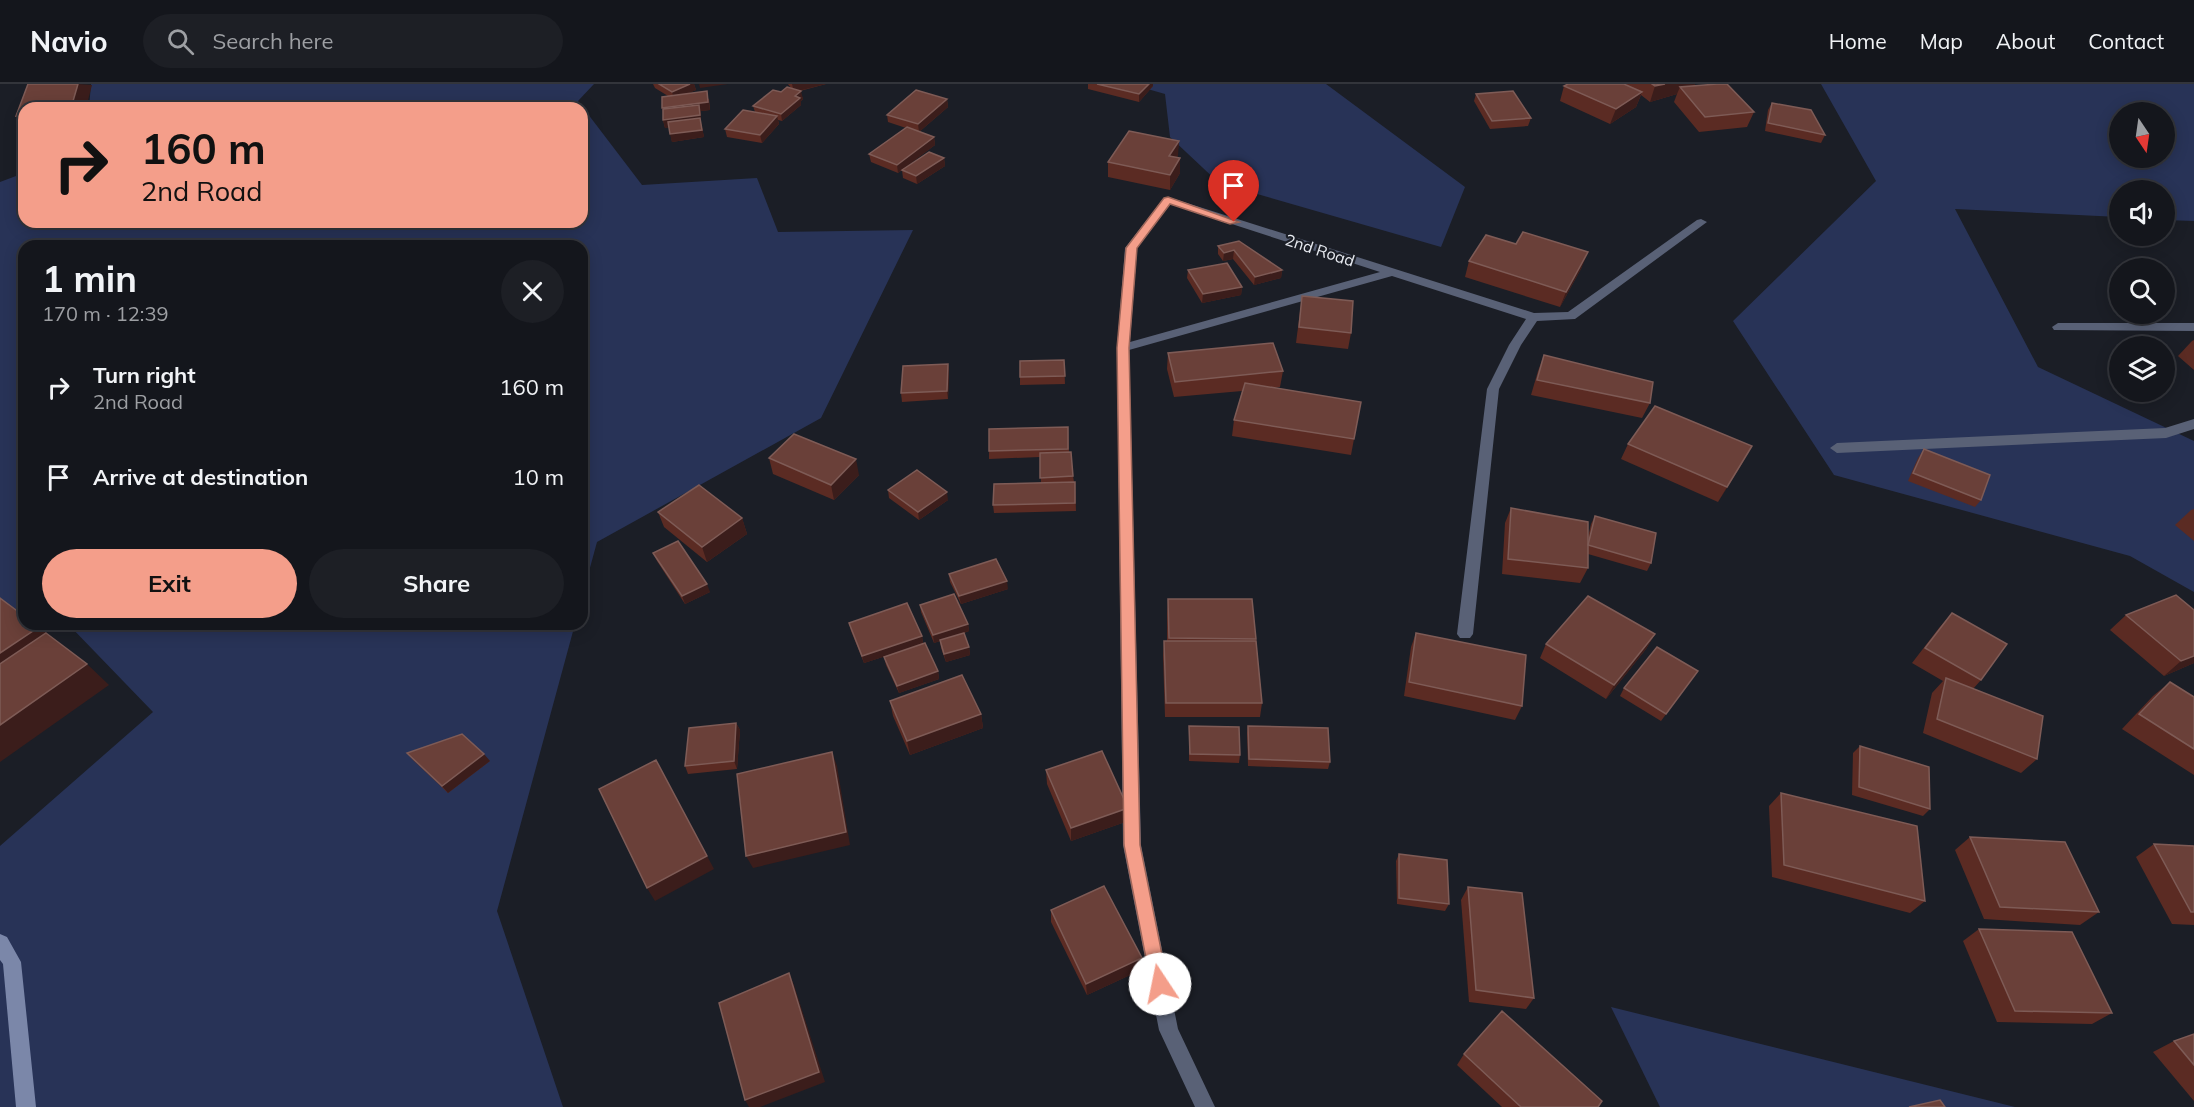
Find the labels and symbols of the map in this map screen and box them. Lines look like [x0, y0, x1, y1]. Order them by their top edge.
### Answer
north arrow [2109, 102, 2175, 168]
pin [1208, 160, 1259, 222]
street label: 2nd Road [1283, 229, 1357, 271]
position arrow [1128, 952, 1192, 1016]

